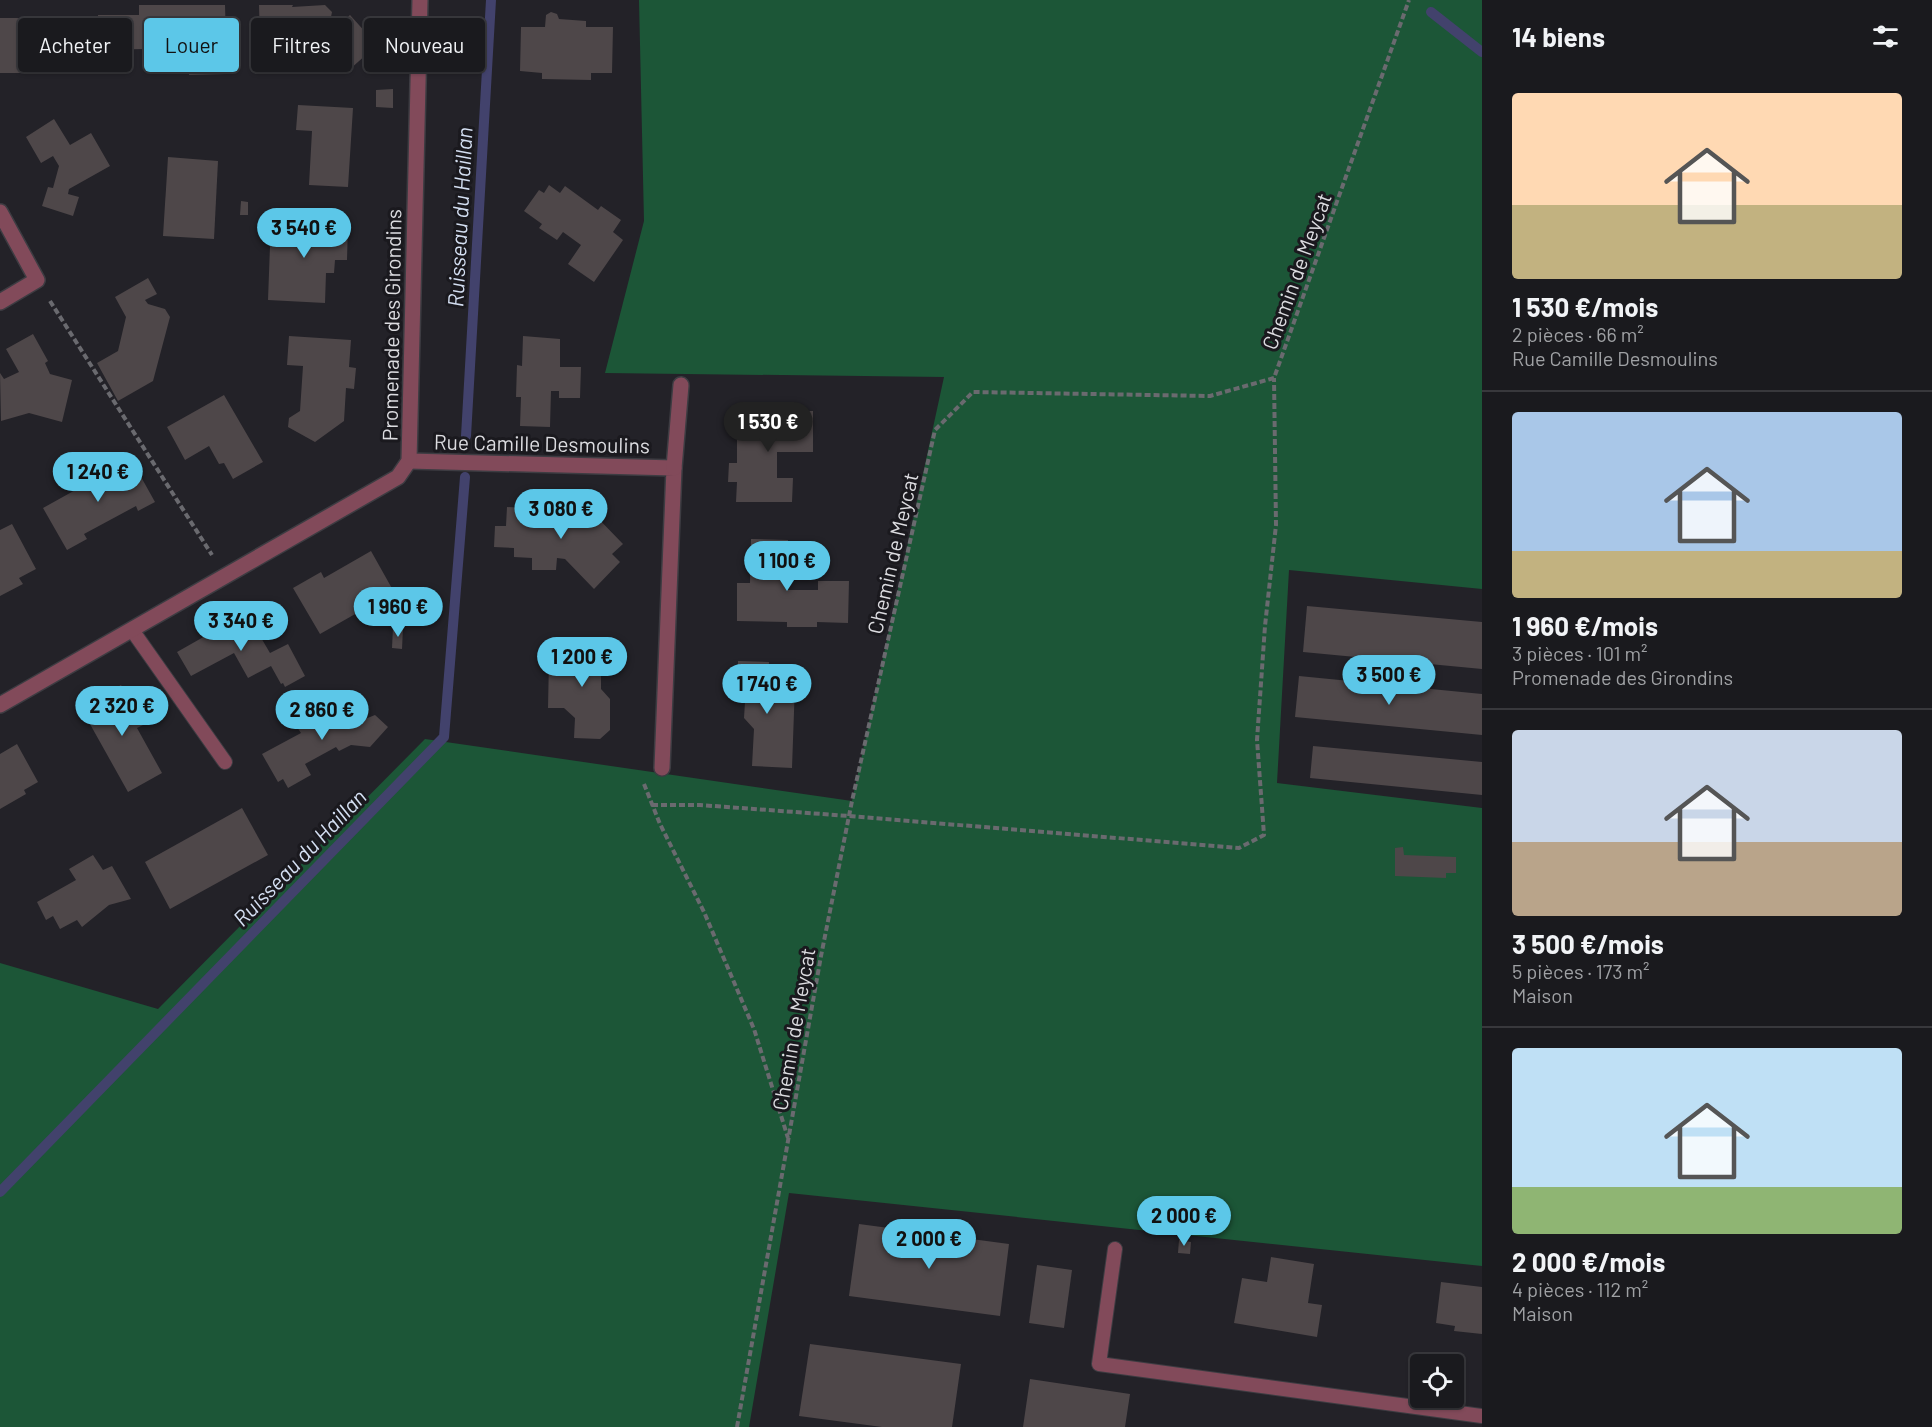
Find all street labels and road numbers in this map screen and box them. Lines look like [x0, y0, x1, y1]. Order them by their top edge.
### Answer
street label: Chemin de Meycat [1256, 189, 1336, 353]
street label: Promenade des Girondins [376, 209, 406, 441]
street label: Rue Camille Desmoulins [434, 429, 650, 457]
street label: Chemin de Meycat [861, 470, 923, 636]
street label: Chemin de Meycat [766, 946, 820, 1112]

